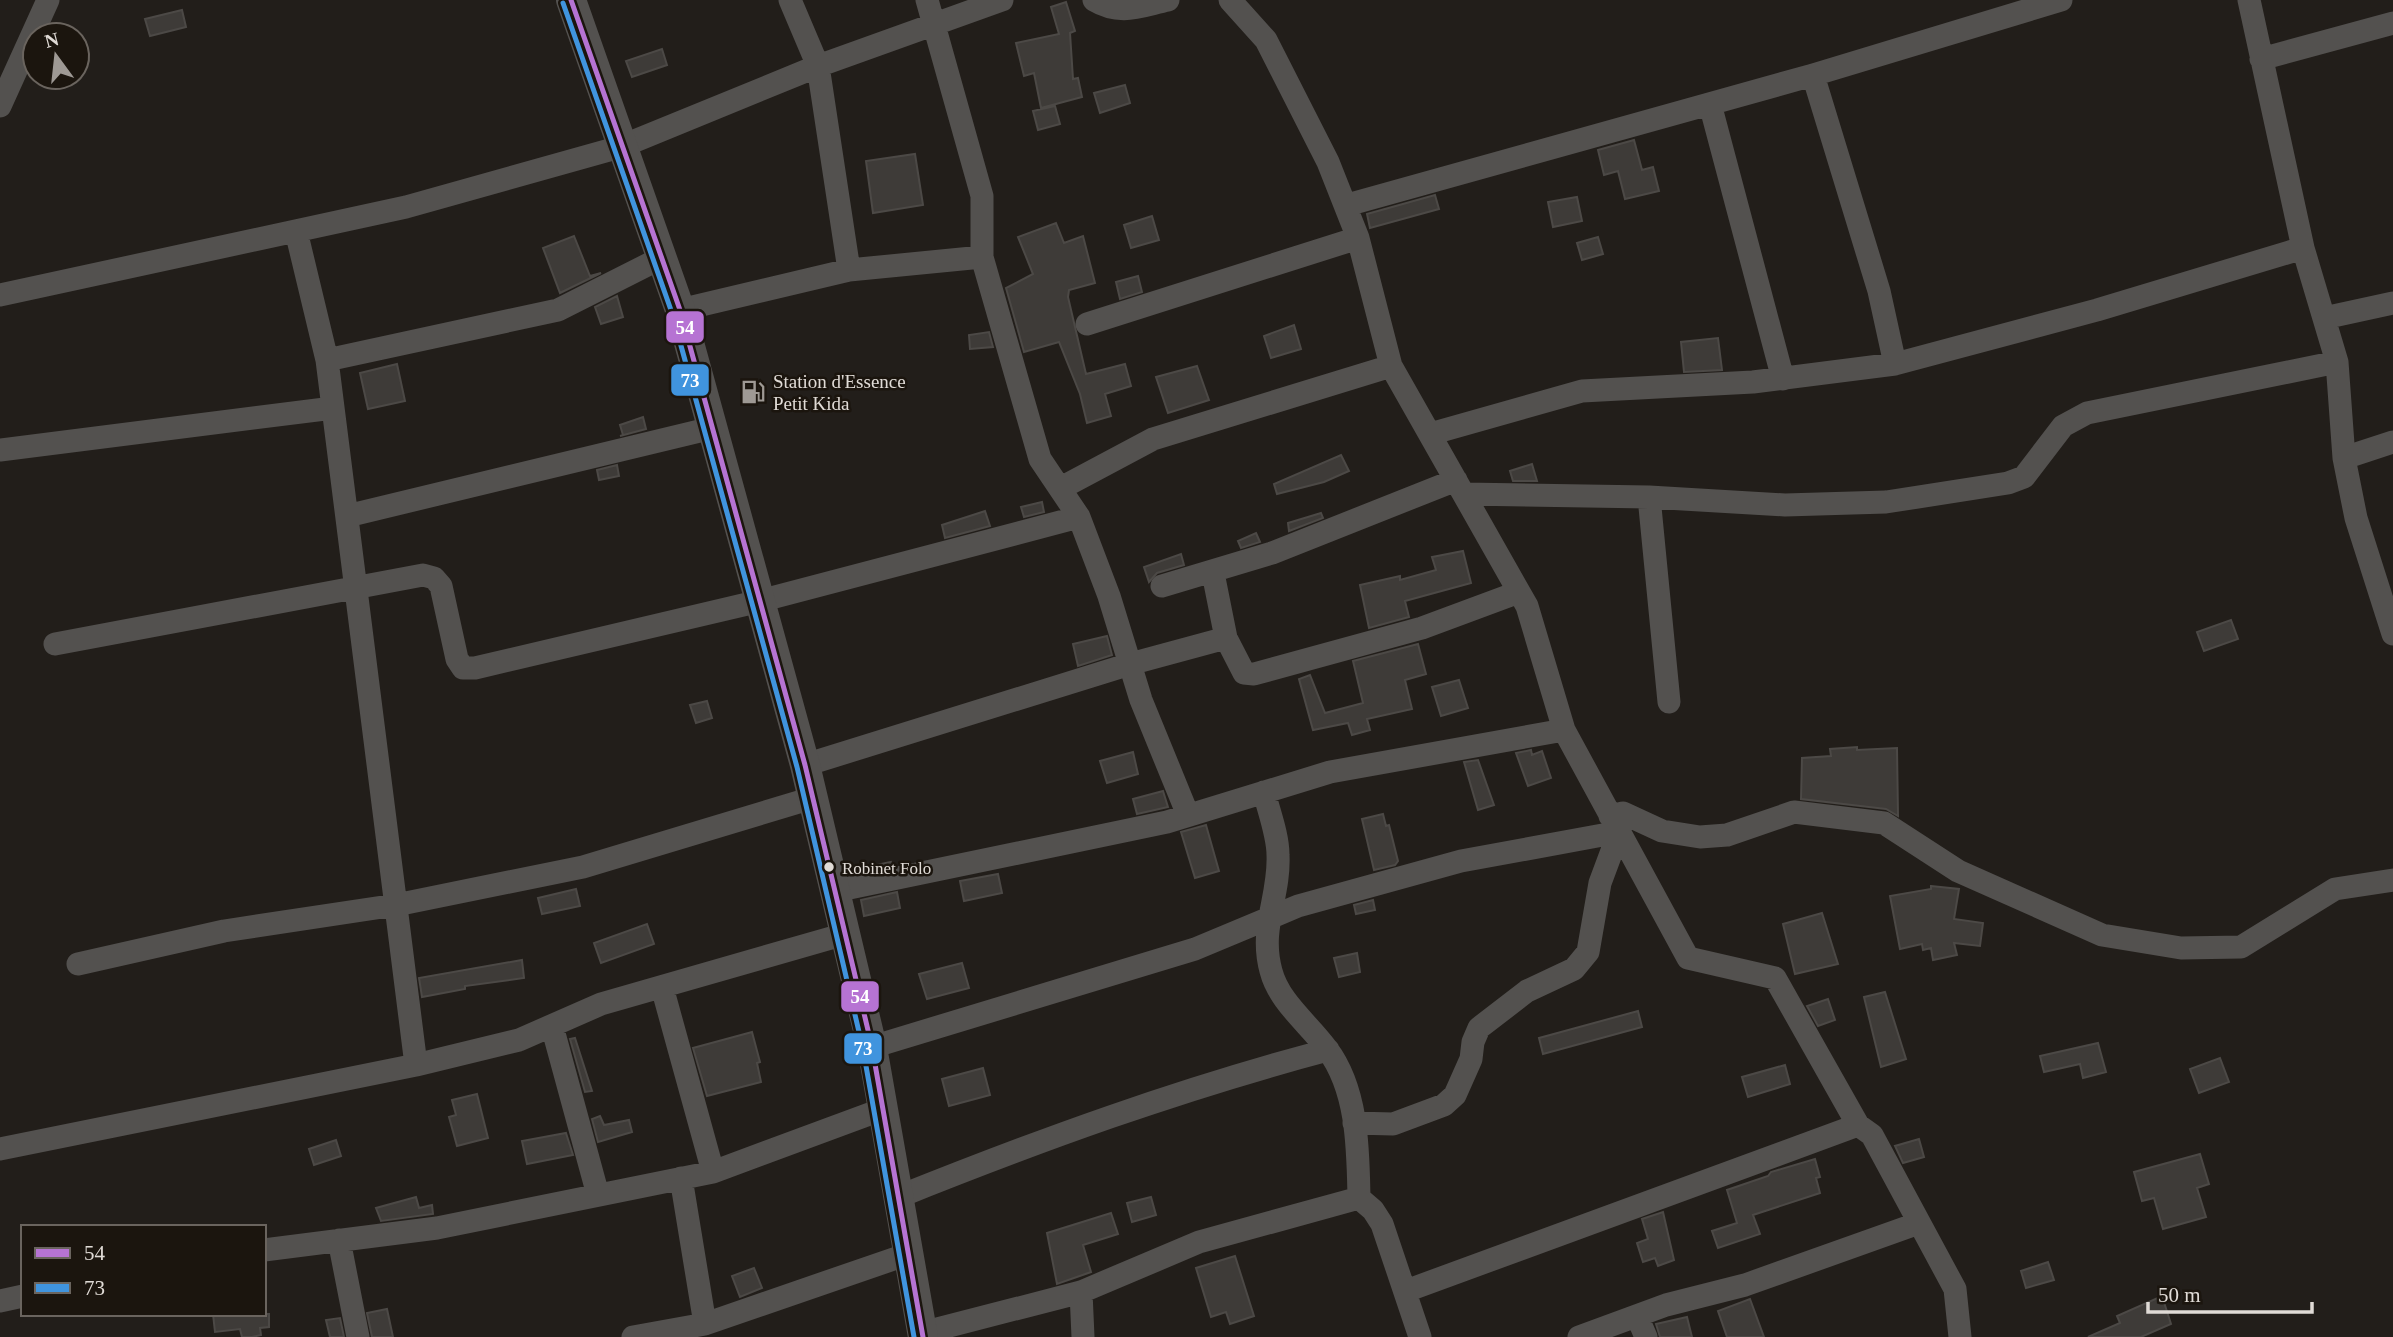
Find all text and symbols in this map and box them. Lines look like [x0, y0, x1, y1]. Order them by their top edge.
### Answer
north arrow [21, 21, 91, 91]
text: N [42, 28, 61, 52]
line badge: 54 [665, 310, 705, 344]
text: 54 [676, 317, 695, 338]
line badge: 73 [670, 363, 710, 397]
text: 73 [681, 370, 700, 391]
place label: Station d'Essence Petit Kida [773, 371, 906, 414]
fuel station icon: Station d'Essence Petit Kida [739, 378, 767, 406]
place label: Robinet Folo [842, 859, 931, 878]
marker: Robinet Folo [822, 860, 836, 874]
line badge: 54 [840, 980, 880, 1013]
text: 54 [851, 986, 870, 1007]
line badge: 73 [843, 1032, 883, 1065]
text: 73 [854, 1038, 873, 1059]
legend [21, 1225, 266, 1316]
text: 54 [84, 1241, 106, 1265]
scale bar [2148, 1270, 2312, 1314]
text: 73 [84, 1276, 105, 1300]
text: 50 m [2158, 1283, 2201, 1307]

